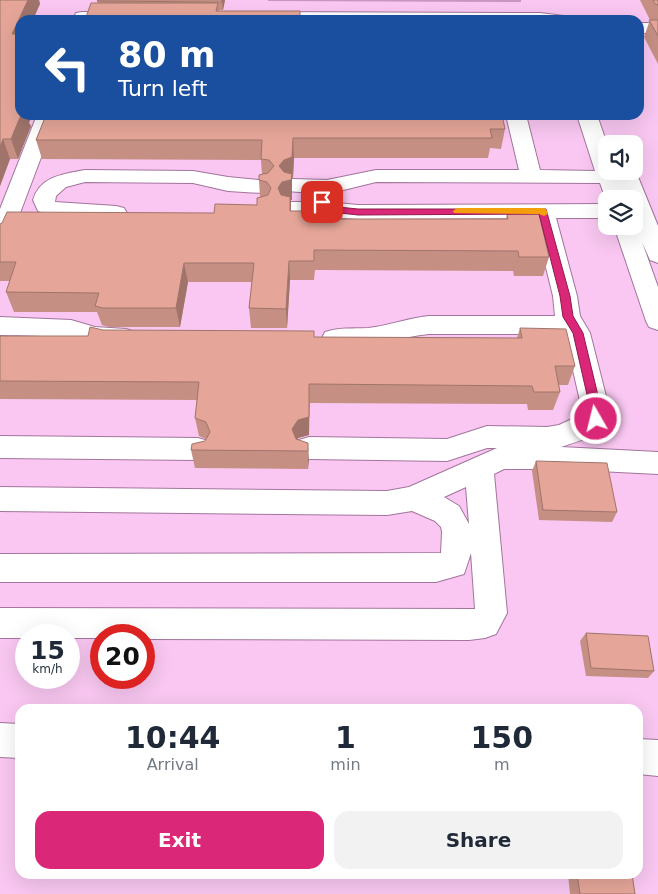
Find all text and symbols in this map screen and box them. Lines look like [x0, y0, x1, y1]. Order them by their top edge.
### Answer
icon: left [35, 35, 100, 100]
text: 80 m [118, 35, 215, 75]
text: Turn left [118, 76, 207, 101]
map controls [598, 135, 643, 235]
button: sound [598, 135, 643, 180]
pin [301, 181, 343, 223]
icon: arrive [308, 188, 336, 216]
button: layers [598, 190, 643, 235]
position arrow [569, 392, 621, 444]
speed limit sign: 20 [90, 624, 155, 689]
text: 15 [30, 636, 65, 665]
text: km/h [32, 662, 63, 676]
text: 10:44 [125, 720, 220, 755]
text: 1 [335, 720, 356, 755]
text: 150 [470, 720, 533, 755]
text: Arrival [147, 755, 199, 774]
text: min [330, 755, 361, 774]
text: m [494, 755, 510, 774]
button: Exit [35, 811, 324, 869]
button: Share [334, 811, 623, 869]

